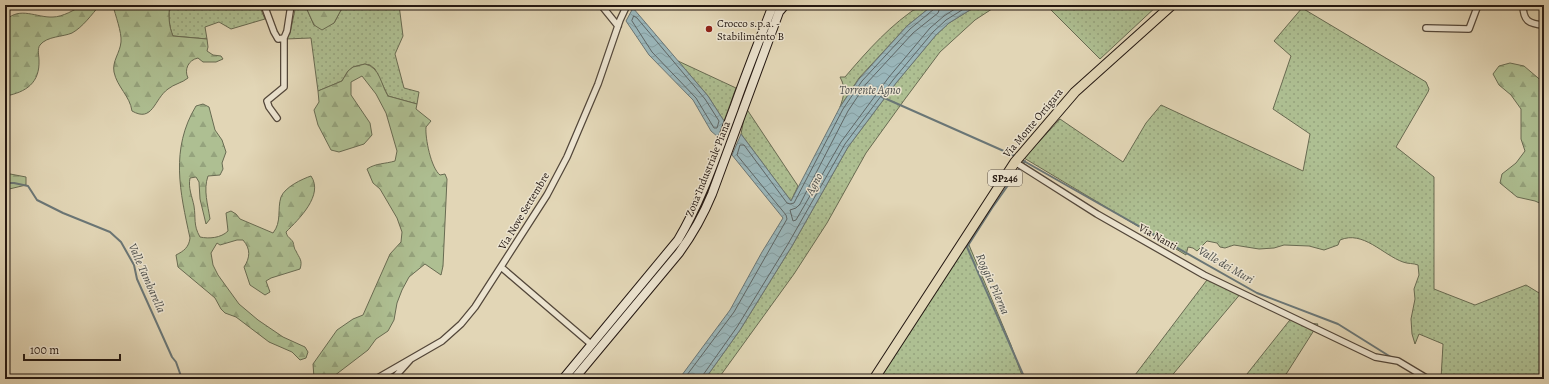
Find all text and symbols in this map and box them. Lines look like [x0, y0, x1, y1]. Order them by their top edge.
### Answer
place label: Crocco s.p.a. - Stabilimento B [717, 16, 784, 44]
marker: Crocco s.p.a. - Stabilimento B [704, 24, 714, 34]
water label: Torrente Agno [839, 82, 901, 98]
street label: Via Monte Ortigara [999, 84, 1067, 162]
street label: Zona Industriale Piana [682, 118, 734, 219]
street label: Via Nove Settembre [494, 169, 553, 253]
water label: Agno [801, 170, 826, 199]
road number: SP246 [988, 170, 1022, 186]
street label: Via Nanti [1135, 220, 1180, 254]
water label: Valle Tambarella [124, 241, 170, 316]
water label: Valle dei Muri [1195, 243, 1257, 287]
water label: Roggia Pilerna [972, 251, 1014, 317]
scale bar [24, 336, 120, 362]
text: 100 m [30, 342, 59, 358]

